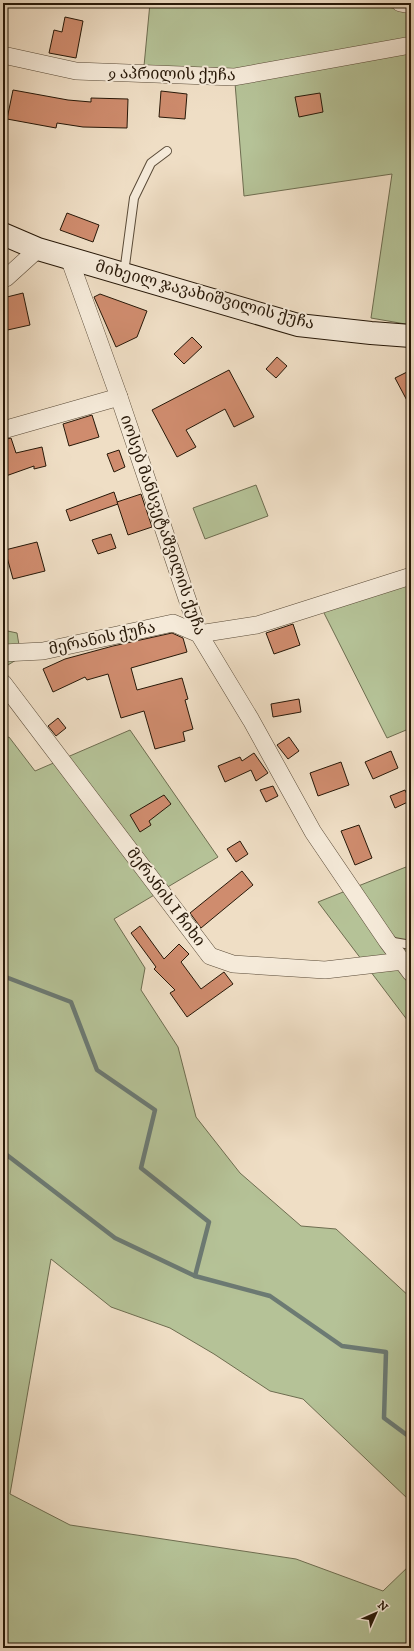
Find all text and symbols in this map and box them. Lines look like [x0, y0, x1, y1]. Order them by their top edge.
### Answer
street label: 9 აპრილის ქუჩა [107, 63, 236, 85]
street label: მიხეილ ჯავახიშვილის ქუჩა [93, 256, 317, 334]
street label: იოსებ მანსვეტაშვილის ქუჩა [116, 412, 210, 638]
street label: მერანის ქუჩა [47, 617, 157, 659]
street label: მერანის I ჩიხი [122, 844, 210, 950]
north arrow [356, 1593, 396, 1633]
text: N [374, 1598, 391, 1615]

